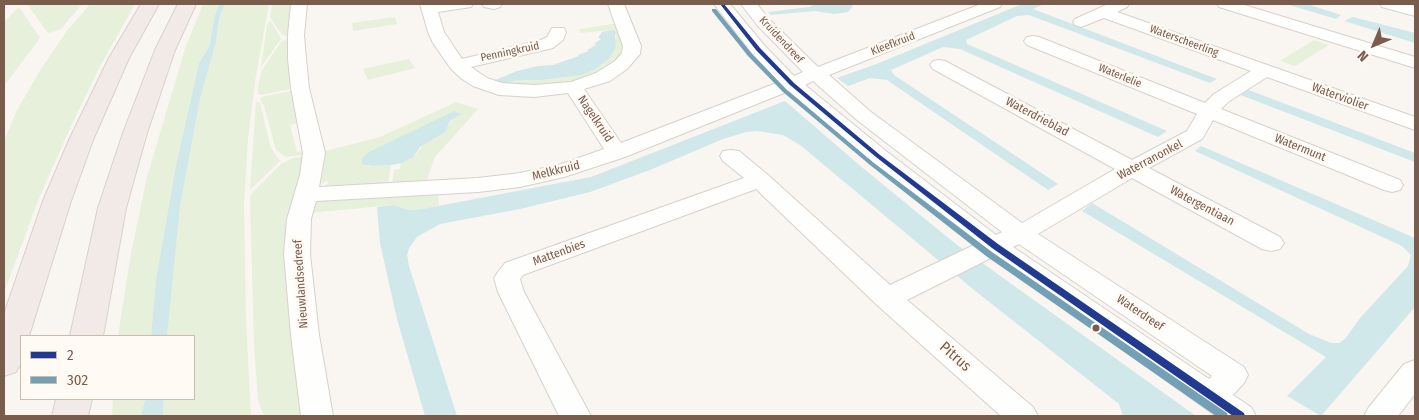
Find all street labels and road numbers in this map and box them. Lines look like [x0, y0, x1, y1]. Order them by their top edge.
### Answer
street label: Kruidendreef [756, 14, 806, 66]
street label: Waterscheerling [1148, 22, 1220, 60]
street label: Kleefkruid [869, 30, 917, 58]
street label: Penningkruid [479, 39, 541, 65]
street label: Waterlelie [1096, 61, 1144, 91]
street label: Waterviolier [1310, 80, 1370, 114]
street label: Nagelkruid [574, 93, 616, 145]
street label: Waterdrieblad [1003, 94, 1071, 140]
street label: Watermunt [1272, 131, 1328, 165]
street label: Waterranonkel [1115, 137, 1185, 183]
street label: Melkkruid [531, 158, 581, 184]
street label: Watergentiaan [1167, 183, 1237, 229]
street label: Mattenbies [531, 237, 587, 269]
street label: Nieuwlandsedreef [291, 239, 311, 329]
street label: Waterdreef [1114, 292, 1166, 334]
street label: Pitrus [936, 338, 974, 376]

